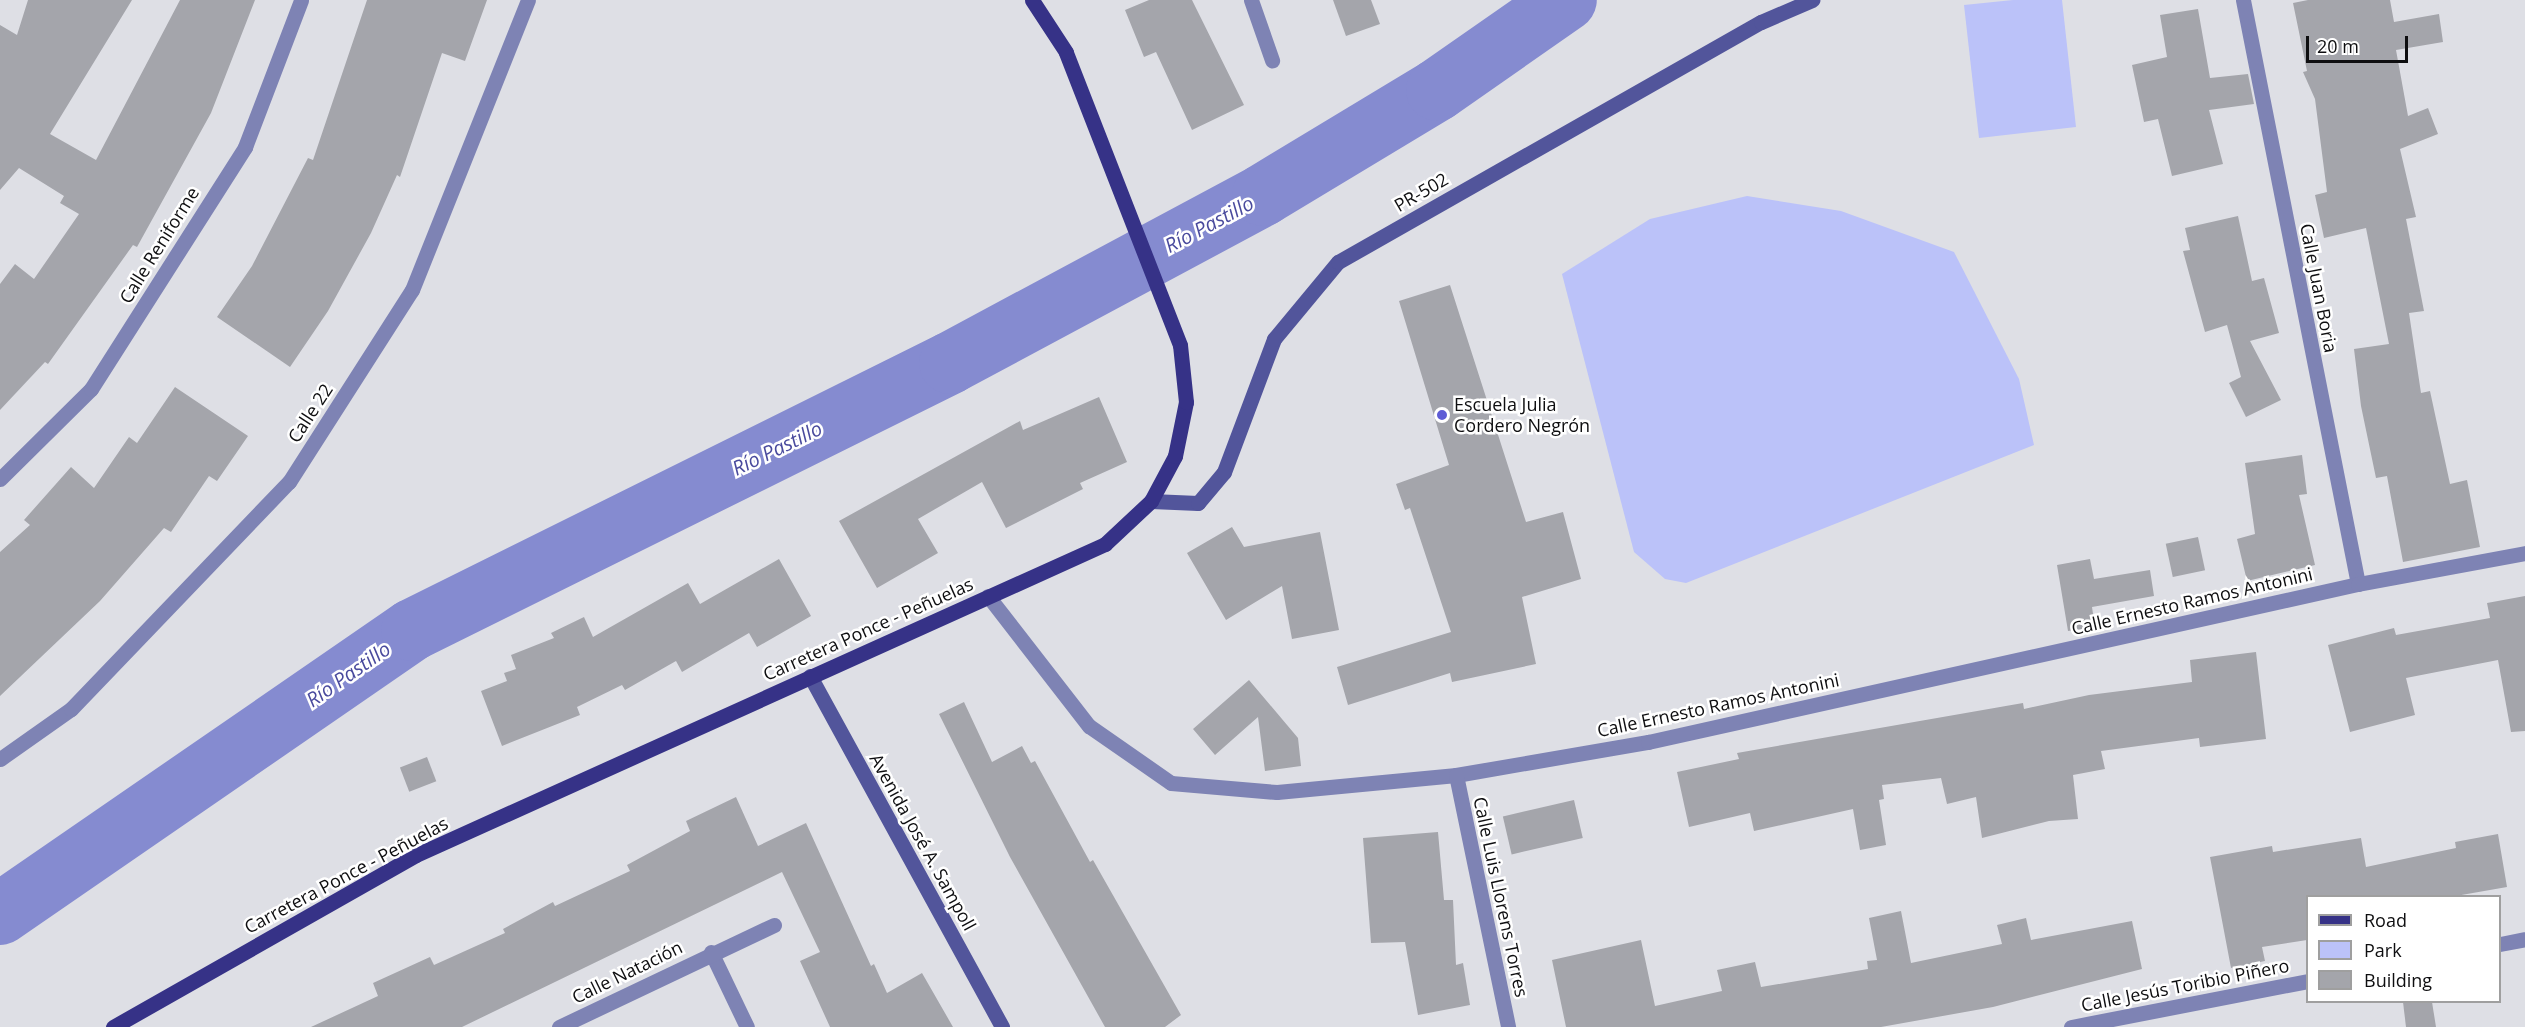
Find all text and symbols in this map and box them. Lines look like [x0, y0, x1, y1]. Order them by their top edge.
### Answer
scale bar [2309, 24, 2411, 62]
text: 20 m [2317, 34, 2359, 58]
street label: PR-502 [1390, 168, 1452, 216]
street label: Calle Reniforme [115, 183, 203, 307]
water label: Río Pastillo [1160, 191, 1258, 257]
street label: Calle Juan Boria [2296, 222, 2342, 354]
street label: Calle 22 [283, 380, 337, 446]
place label: Escuela Julia Cordero Negrón [1454, 394, 1590, 436]
marker: Escuela Julia Cordero Negrón [1435, 408, 1449, 422]
water label: Río Pastillo [728, 416, 826, 480]
street label: Calle Ernesto Ramos Antonini [2069, 563, 2315, 639]
street label: Carretera Ponce - Peñuelas [760, 573, 976, 685]
water label: Río Pastillo [301, 636, 395, 712]
street label: Calle Ernesto Ramos Antonini [1595, 669, 1841, 741]
street label: Avenida José A. Sampoll [865, 750, 981, 934]
street label: Calle Luis Llorens Torres [1469, 795, 1533, 999]
street label: Carretera Ponce - Peñuelas [240, 812, 452, 938]
legend [2306, 895, 2501, 1003]
text: Road [2364, 908, 2407, 932]
street label: Calle Natación [568, 936, 686, 1008]
text: Park [2364, 938, 2402, 962]
street label: Calle Jesús Toribio Piñero [2079, 954, 2291, 1016]
text: Building [2364, 968, 2432, 992]

